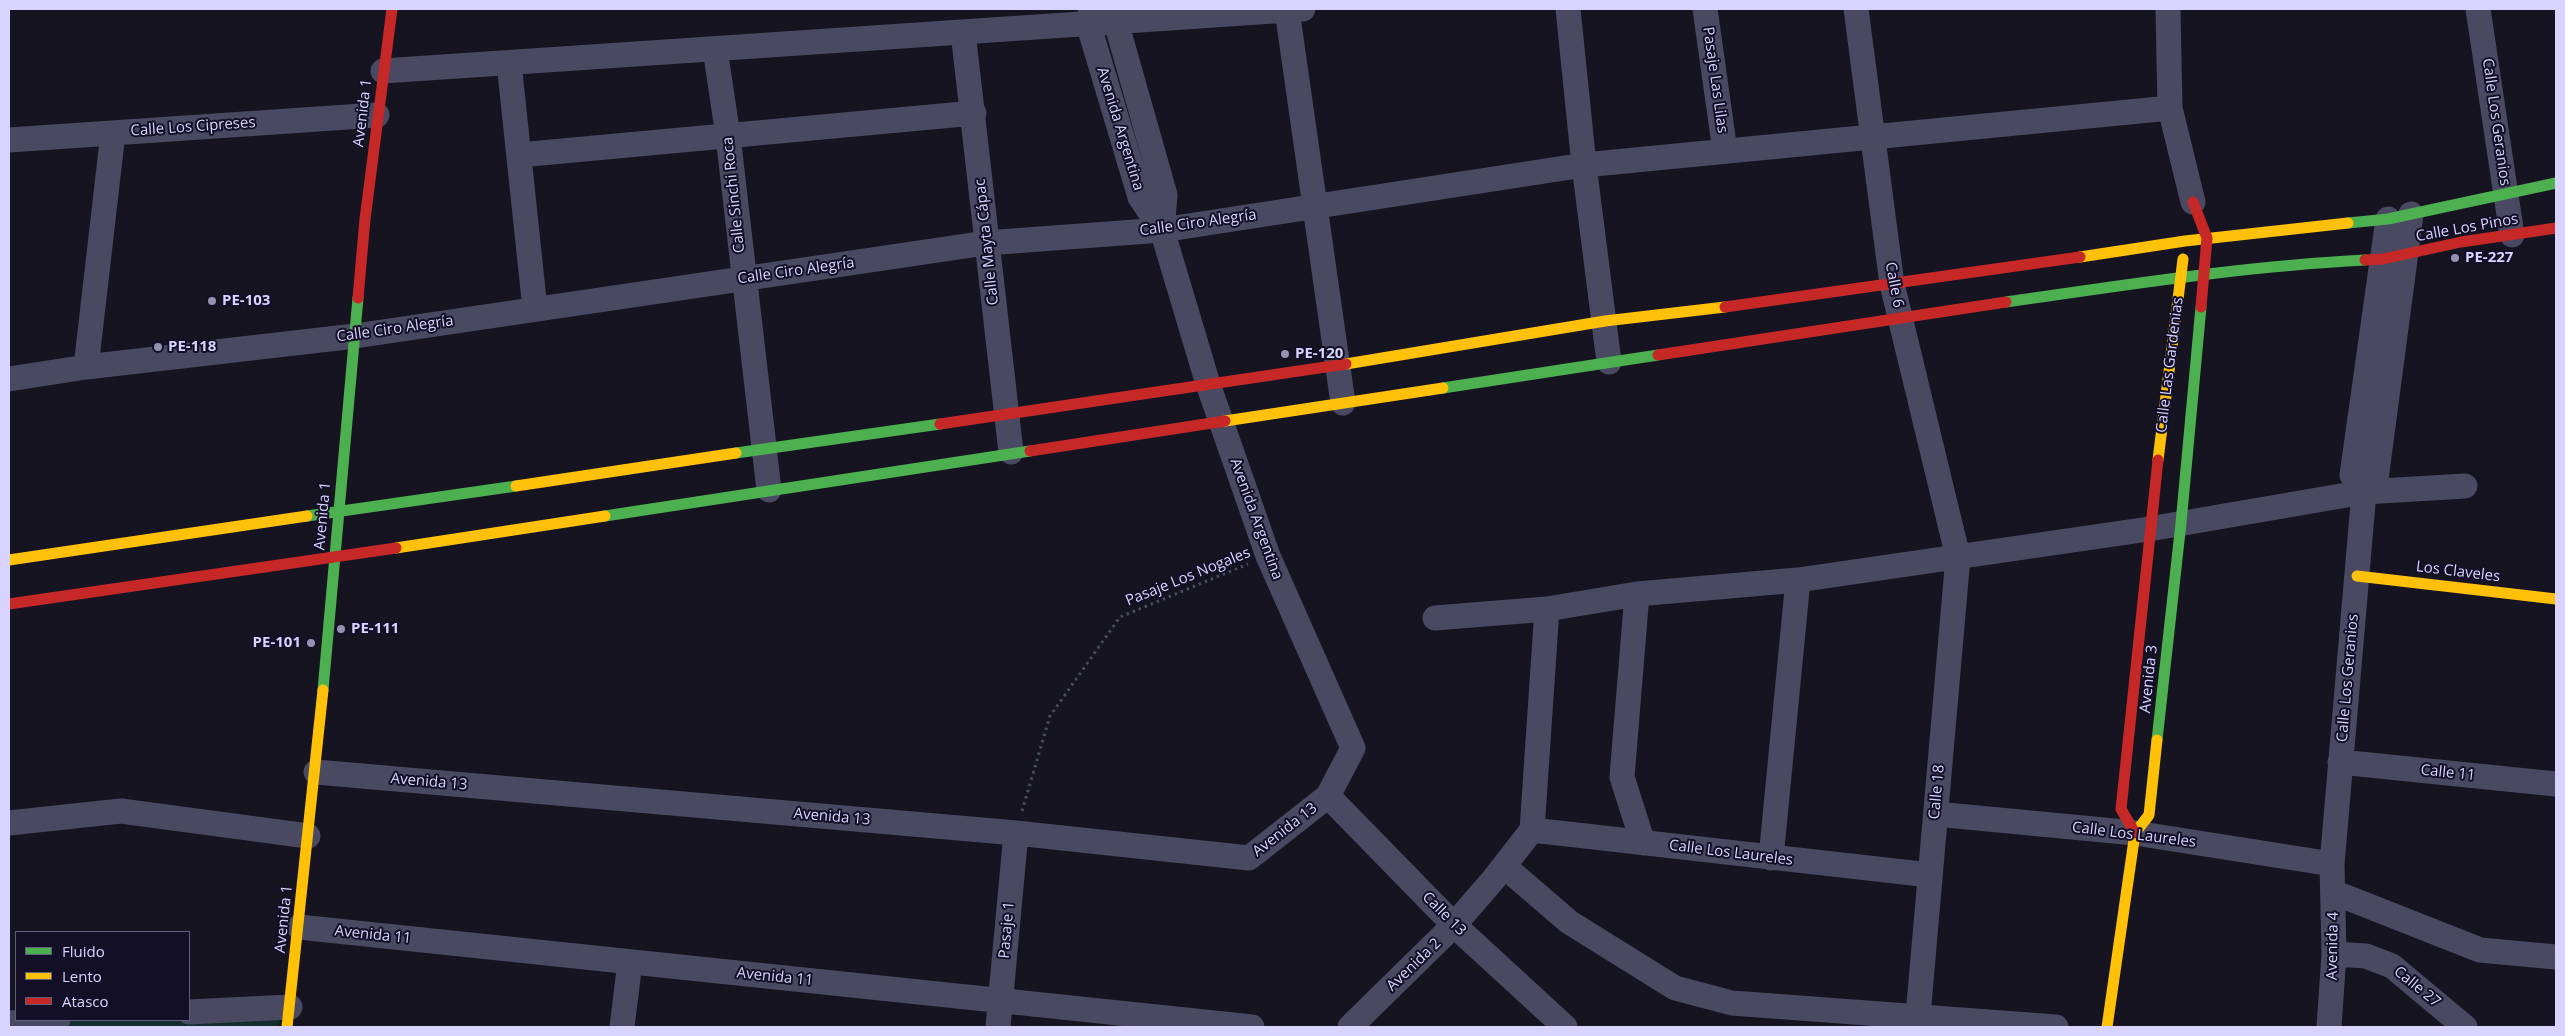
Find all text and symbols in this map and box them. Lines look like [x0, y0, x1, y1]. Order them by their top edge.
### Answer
street label: Pasaje Las Lilas [1699, 26, 1731, 134]
street label: Calle Los Geranios [2478, 57, 2514, 187]
street label: Avenida Argentina [1093, 65, 1147, 193]
street label: Avenida 1 [350, 78, 376, 148]
street label: Calle Los Cipreses [130, 114, 256, 140]
street label: Calle Sinchi Roca [719, 136, 749, 254]
street label: Calle Mayta Cápac [971, 178, 1003, 306]
street label: Calle Ciro Alegría [1138, 206, 1258, 240]
street label: Calle Los Pinos [2414, 210, 2520, 246]
place label: PE-227 [2465, 249, 2513, 267]
marker: PE-227 [2449, 252, 2461, 264]
street label: Calle Ciro Alegría [736, 254, 856, 288]
street label: Calle 6 [1881, 261, 1907, 309]
place label: PE-103 [222, 292, 270, 310]
marker: PE-103 [206, 295, 218, 307]
street label: Calle Las Gardenias [2153, 296, 2187, 434]
street label: Calle Ciro Alegría [335, 312, 455, 346]
place label: PE-118 [168, 338, 216, 356]
marker: PE-118 [152, 341, 164, 353]
place label: PE-120 [1295, 345, 1343, 363]
marker: PE-120 [1279, 348, 1291, 360]
street label: Avenida Argentina [1226, 456, 1286, 582]
street label: Avenida 1 [311, 481, 335, 551]
street label: Pasaje Los Nogales [1123, 544, 1253, 610]
street label: Los Claveles [2415, 558, 2501, 586]
street label: Calle Los Geranios [2333, 613, 2363, 743]
place label: PE-111 [351, 620, 399, 638]
marker: PE-111 [335, 623, 347, 635]
place label: PE-101 [253, 634, 301, 652]
marker: PE-101 [305, 637, 317, 649]
street label: Avenida 3 [2136, 644, 2162, 714]
street label: Calle 11 [2420, 761, 2476, 785]
street label: Calle 18 [1926, 764, 1948, 820]
street label: Avenida 13 [390, 770, 468, 794]
street label: Avenida 13 [1249, 799, 1321, 861]
street label: Avenida 13 [793, 805, 871, 829]
street label: Calle Los Laureles [2071, 818, 2197, 852]
street label: Calle Los Laureles [1668, 836, 1794, 870]
street label: Avenida 1 [271, 884, 297, 954]
street label: Calle 13 [1418, 888, 1470, 940]
street label: Pasaje 1 [996, 901, 1018, 959]
street label: Avenida 4 [2323, 912, 2343, 980]
street label: Avenida 11 [334, 922, 412, 948]
legend [15, 931, 190, 1021]
street label: Avenida 2 [1383, 935, 1445, 995]
text: Fluido [62, 941, 105, 961]
street label: Calle 27 [2390, 963, 2444, 1011]
street label: Avenida 11 [736, 964, 814, 990]
text: Lento [62, 966, 102, 986]
text: Atasco [62, 991, 109, 1011]

